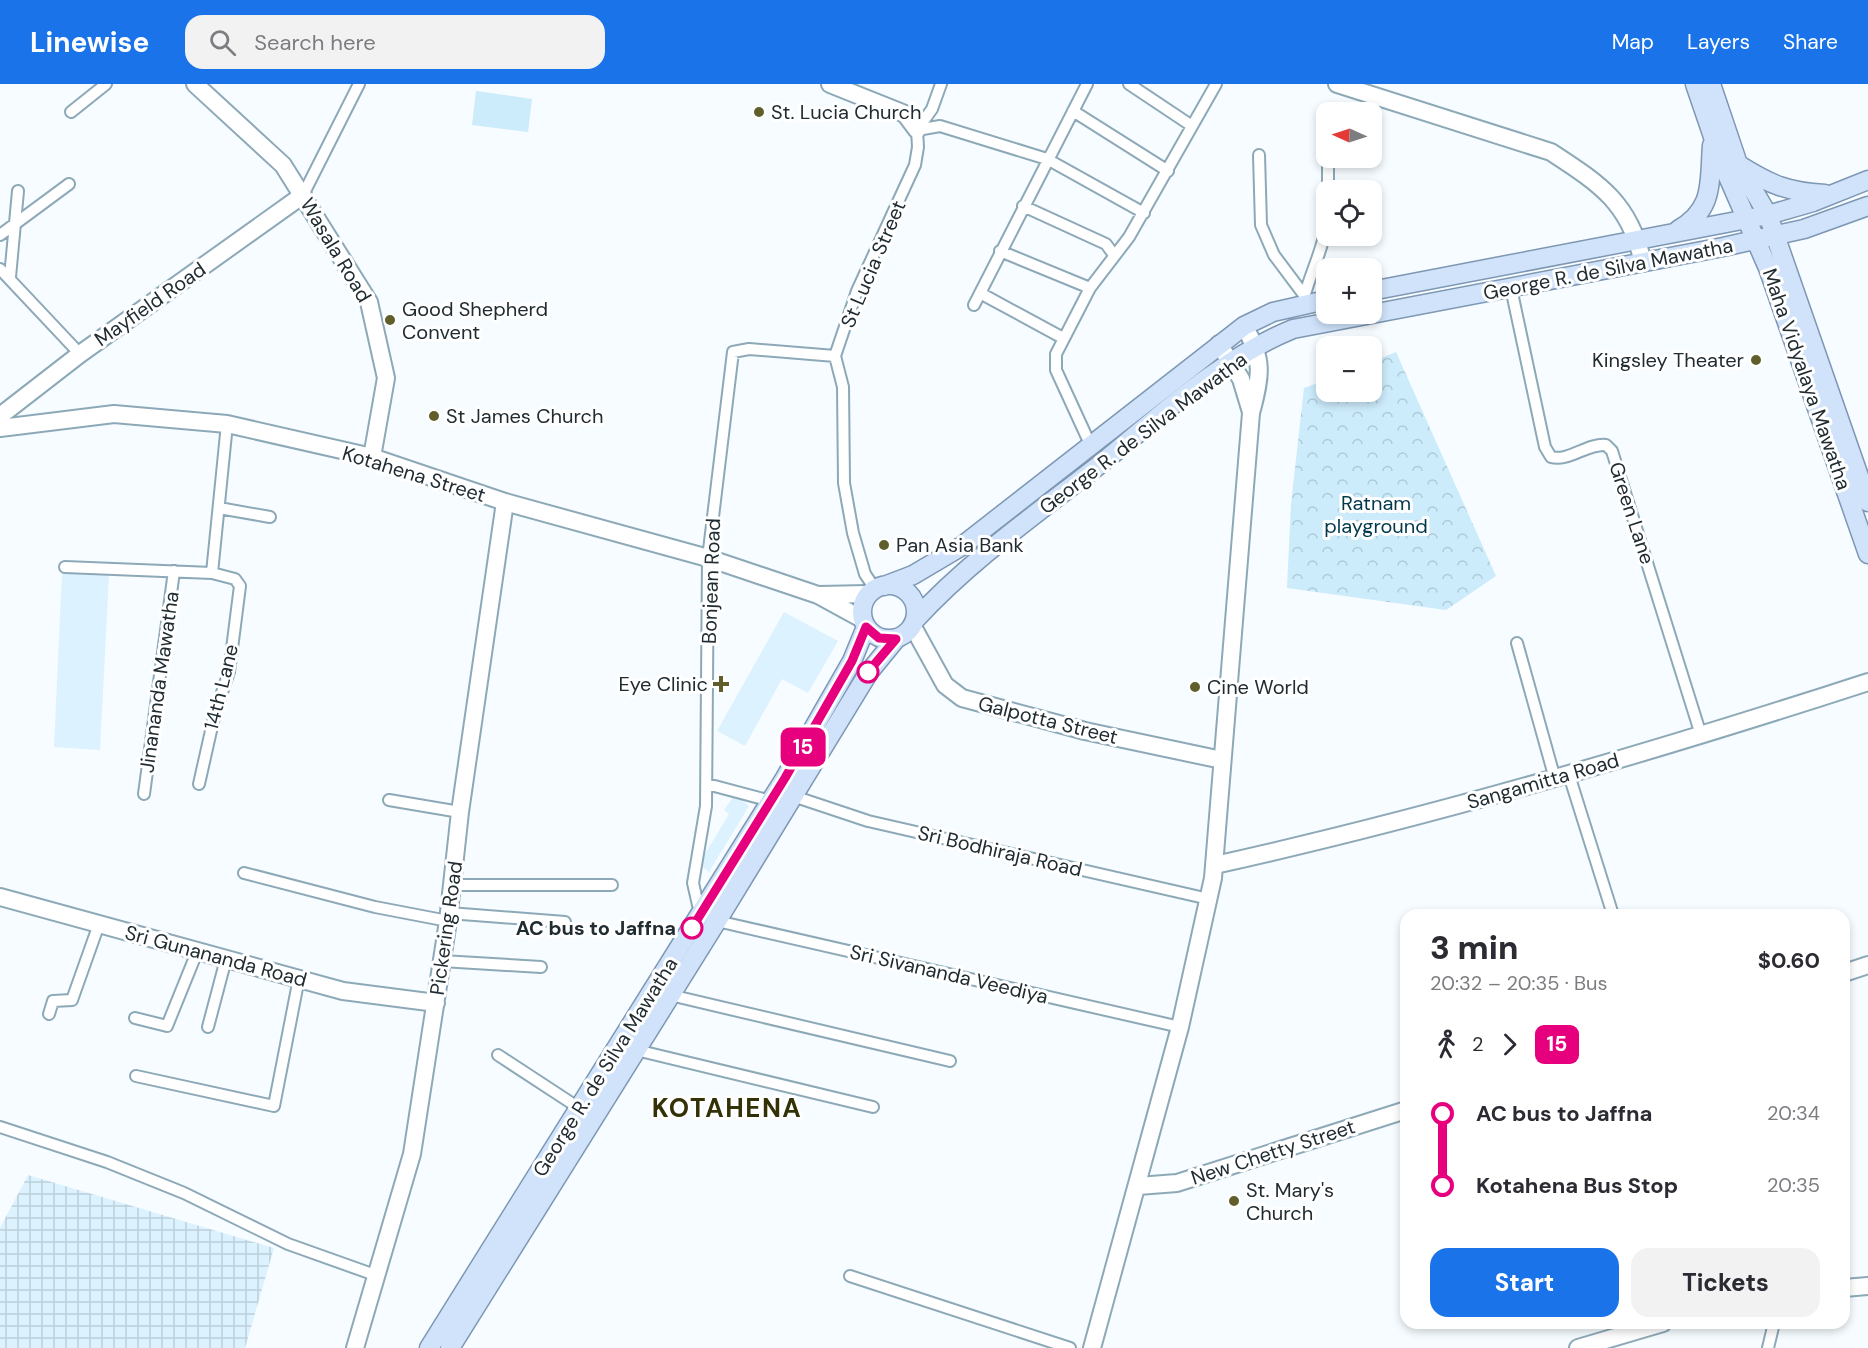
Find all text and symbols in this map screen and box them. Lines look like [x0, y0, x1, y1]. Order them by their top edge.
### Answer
search box [185, 15, 605, 69]
text: Linewise [30, 24, 149, 61]
icon: search [206, 26, 239, 59]
text: Search here [254, 28, 376, 57]
text: Map [1612, 28, 1654, 56]
text: Layers [1687, 28, 1750, 56]
text: Share [1783, 28, 1838, 56]
place label: St. Lucia Church [771, 99, 921, 125]
north arrow [1316, 102, 1382, 168]
map controls [1316, 102, 1382, 402]
marker: St. Lucia Church [752, 105, 766, 119]
button: locate [1316, 180, 1382, 246]
street label: Wasala Road [295, 193, 377, 307]
street label: St Lucia Street [834, 196, 912, 332]
street label: George R. de Silva Mawatha [1481, 232, 1735, 306]
street label: Mayfield Road [89, 256, 211, 352]
button: + [1316, 258, 1382, 324]
street label: Maha Vidyalaya Mawatha [1757, 265, 1857, 493]
place label: Good Shepherd Convent [402, 296, 548, 345]
marker: Good Shepherd Convent [383, 313, 397, 327]
button: − [1316, 336, 1382, 402]
street label: George R. de Silva Mawatha [1034, 346, 1252, 520]
place label: Kingsley Theater [1592, 347, 1744, 373]
marker: Kingsley Theater [1749, 353, 1763, 367]
place label: St James Church [446, 403, 603, 429]
marker: St James Church [427, 409, 441, 423]
street label: Kotahena Street [339, 440, 489, 508]
street label: Green Lane [1603, 459, 1661, 567]
park label: Ratnam playground [1324, 490, 1428, 539]
street label: Bonjean Road [696, 518, 726, 644]
place label: Pan Asia Bank [896, 532, 1024, 558]
marker: Pan Asia Bank [877, 538, 891, 552]
street label: Jinananda Mawatha [133, 590, 185, 774]
street label: 14th Lane [198, 641, 244, 733]
unlabelled marker [857, 661, 879, 683]
place label: Eye Clinic [619, 671, 708, 697]
place label: Cine World [1207, 674, 1309, 700]
marker: Eye Clinic [712, 675, 730, 693]
marker: Cine World [1188, 680, 1202, 694]
street label: Galpotta Street [975, 690, 1121, 750]
line badge: 15 [776, 728, 830, 766]
text: 15 [793, 733, 813, 761]
street label: Sangamitta Road [1464, 747, 1622, 815]
street label: Sri Bodhiraja Road [915, 819, 1085, 883]
street label: Pickering Road [424, 859, 468, 997]
place label: AC bus to Jaffna [516, 915, 676, 941]
marker: AC bus to Jaffna [681, 917, 703, 939]
street label: Sri Gunananda Road [122, 919, 310, 993]
text: 3 min [1430, 926, 1518, 969]
street label: Sri Sivananda Veediya [847, 939, 1051, 1009]
text: $0.60 [1758, 946, 1820, 975]
street label: George R. de Silva Mawatha [527, 953, 683, 1181]
text: 20:32 – 20:35 · Bus [1430, 970, 1608, 996]
icon: walk [1430, 1028, 1463, 1061]
icon: forward [1493, 1028, 1526, 1061]
text: 15 [1547, 1030, 1567, 1058]
text: 2 [1472, 1031, 1484, 1057]
district label: KOTAHENA [652, 1091, 802, 1125]
text: AC bus to Jaffna [1476, 1099, 1652, 1128]
text: 20:34 [1767, 1100, 1820, 1126]
street label: New Chetty Street [1188, 1113, 1358, 1191]
text: Kotahena Bus Stop [1476, 1171, 1678, 1200]
text: 20:35 [1767, 1172, 1820, 1198]
place label: St. Mary's Church [1246, 1177, 1334, 1226]
marker: St. Mary's Church [1227, 1194, 1241, 1208]
button: Start [1430, 1248, 1619, 1317]
button: Tickets [1631, 1248, 1820, 1317]

